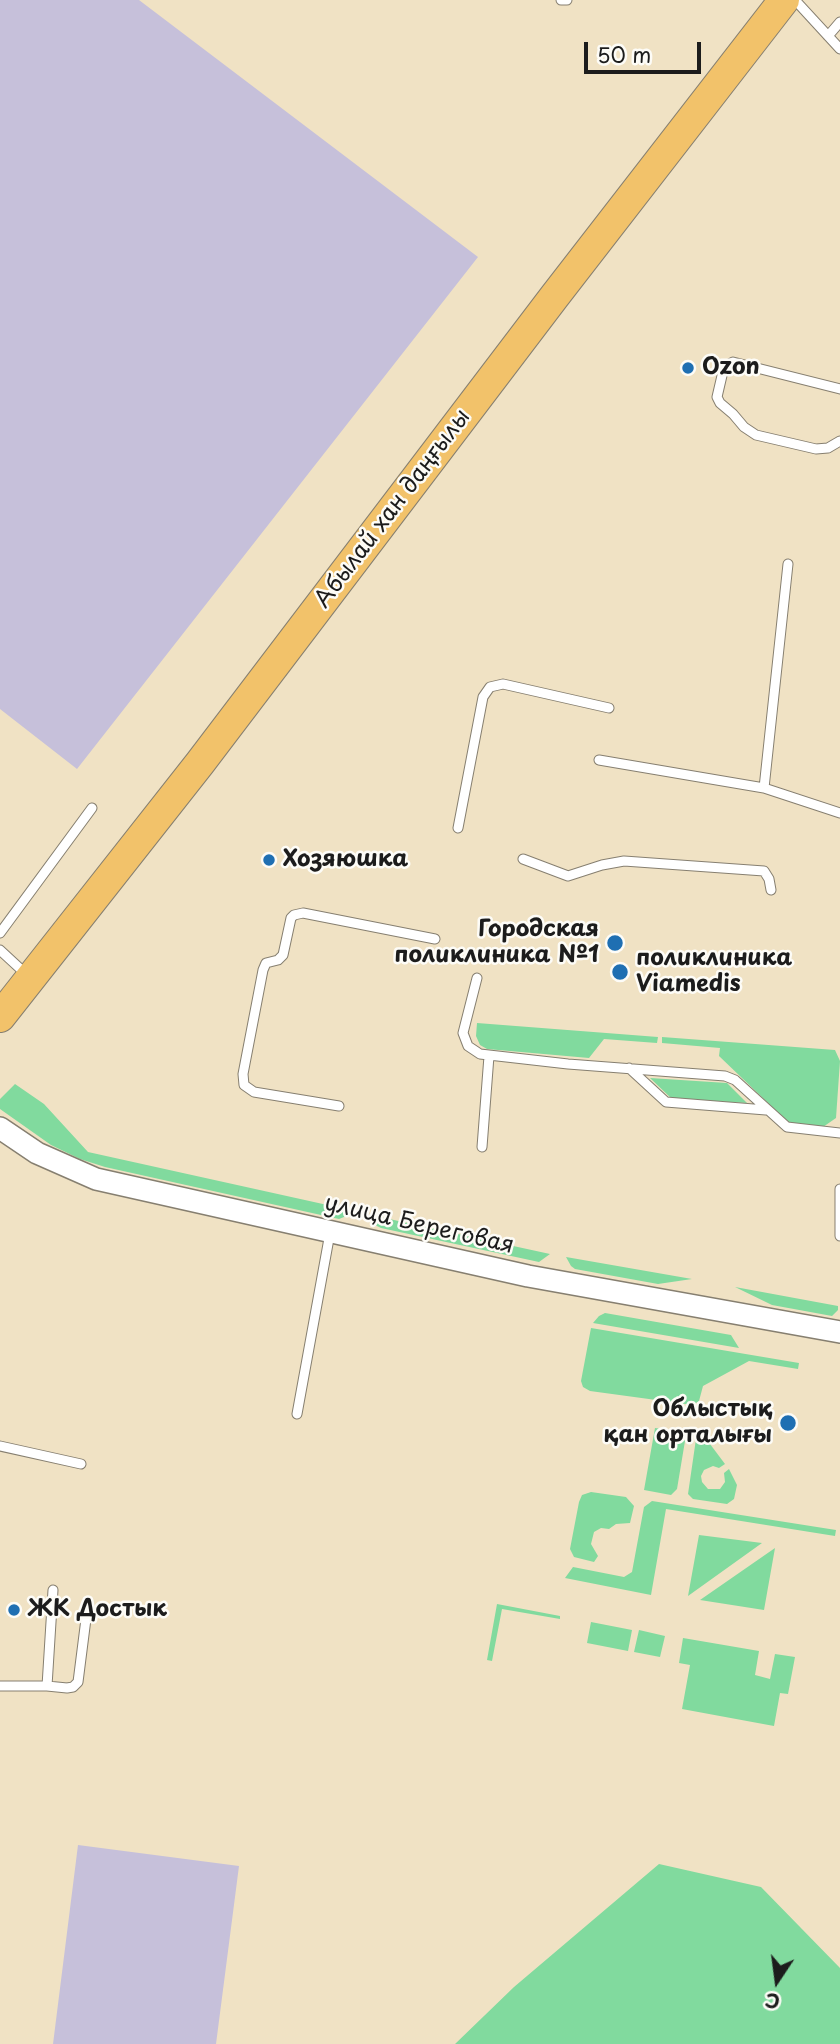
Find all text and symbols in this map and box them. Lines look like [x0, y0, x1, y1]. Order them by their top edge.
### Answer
scale bar [588, 28, 705, 72]
text: 50 m [597, 38, 651, 70]
place label: Ozon [702, 354, 760, 382]
marker: Ozon [680, 360, 696, 376]
street label: Абылай хан даңғылы [309, 404, 477, 614]
place label: Хозяюшка [283, 846, 408, 874]
marker: Хозяюшка [261, 852, 277, 868]
place label: Городская поликлиника №1 [394, 916, 599, 970]
marker: Городская поликлиника №1 [605, 933, 625, 953]
place label: поликлиника Viamedis [636, 945, 792, 999]
marker: поликлиника Viamedis [610, 962, 630, 982]
street label: улица Береговая [322, 1190, 516, 1260]
place label: Облыстық қан орталығы [603, 1396, 772, 1450]
marker: Облыстық қан орталығы [778, 1413, 798, 1433]
place label: ЖК Достык [28, 1596, 167, 1624]
marker: ЖК Достык [6, 1602, 22, 1618]
north arrow [742, 1946, 812, 2016]
text: С [762, 1986, 782, 2017]

